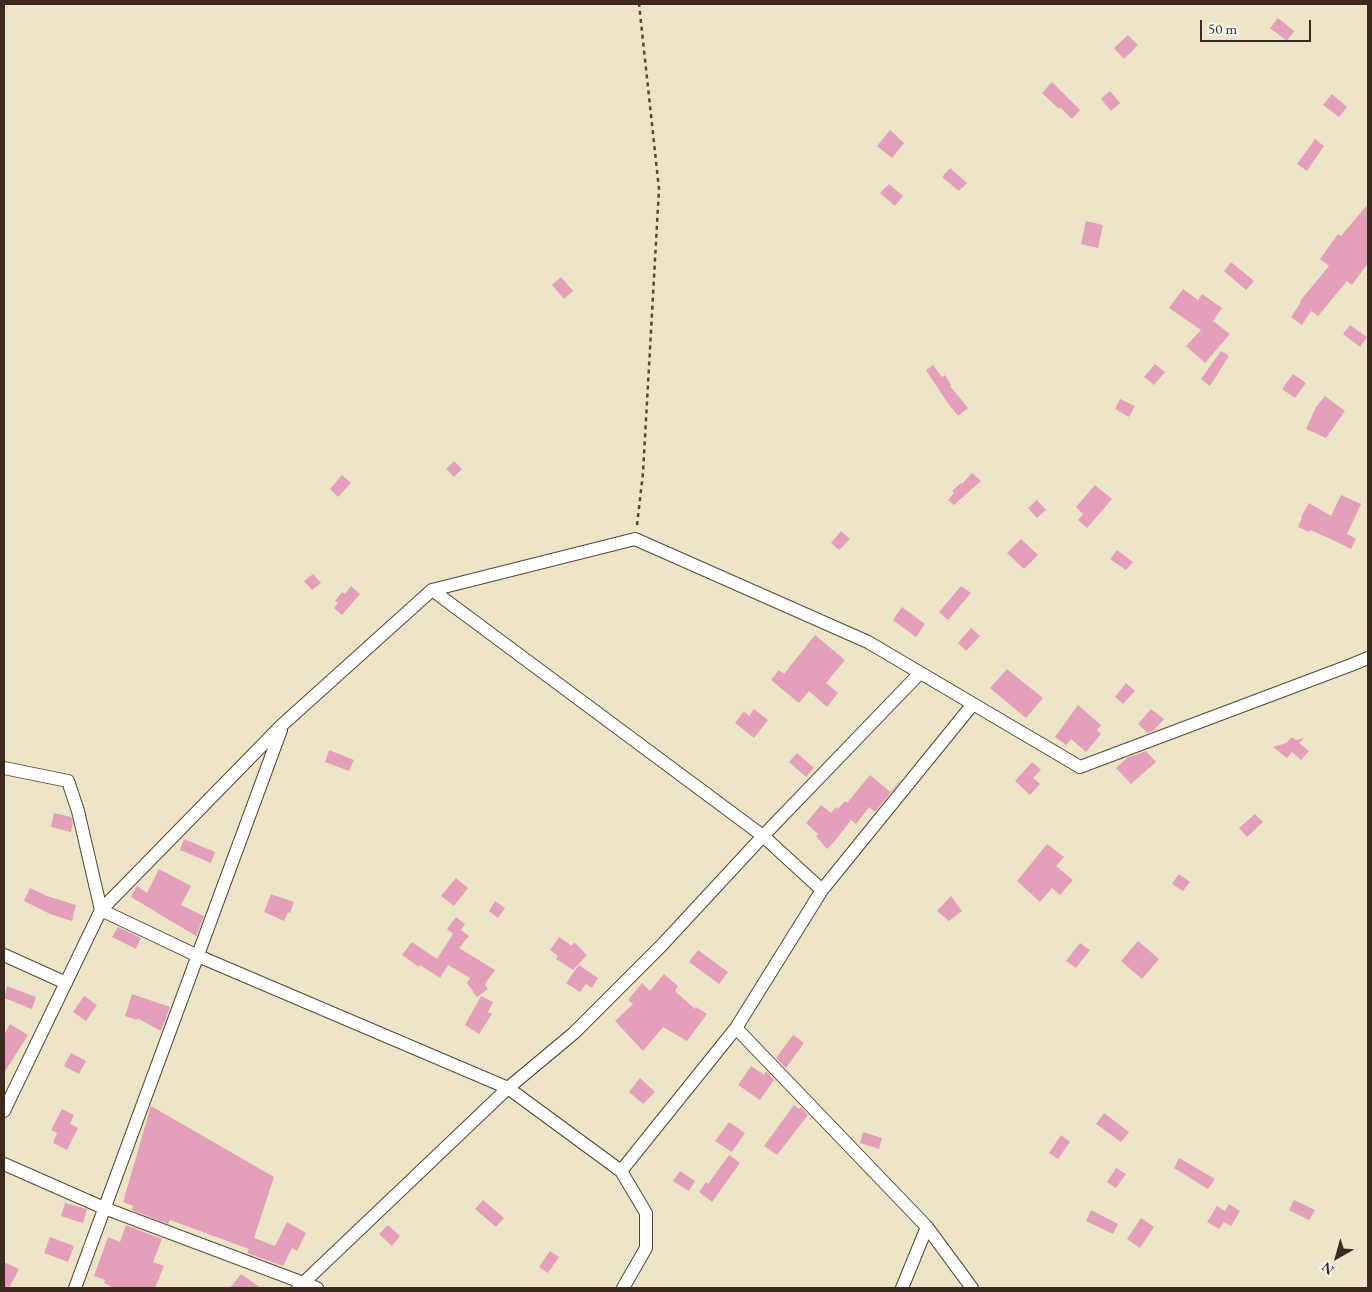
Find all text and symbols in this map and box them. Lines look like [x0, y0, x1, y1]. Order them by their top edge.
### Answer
scale bar [1202, 10, 1313, 42]
text: 50 m [1208, 19, 1237, 38]
north arrow [1312, 1232, 1362, 1282]
text: N [1318, 1258, 1338, 1279]

